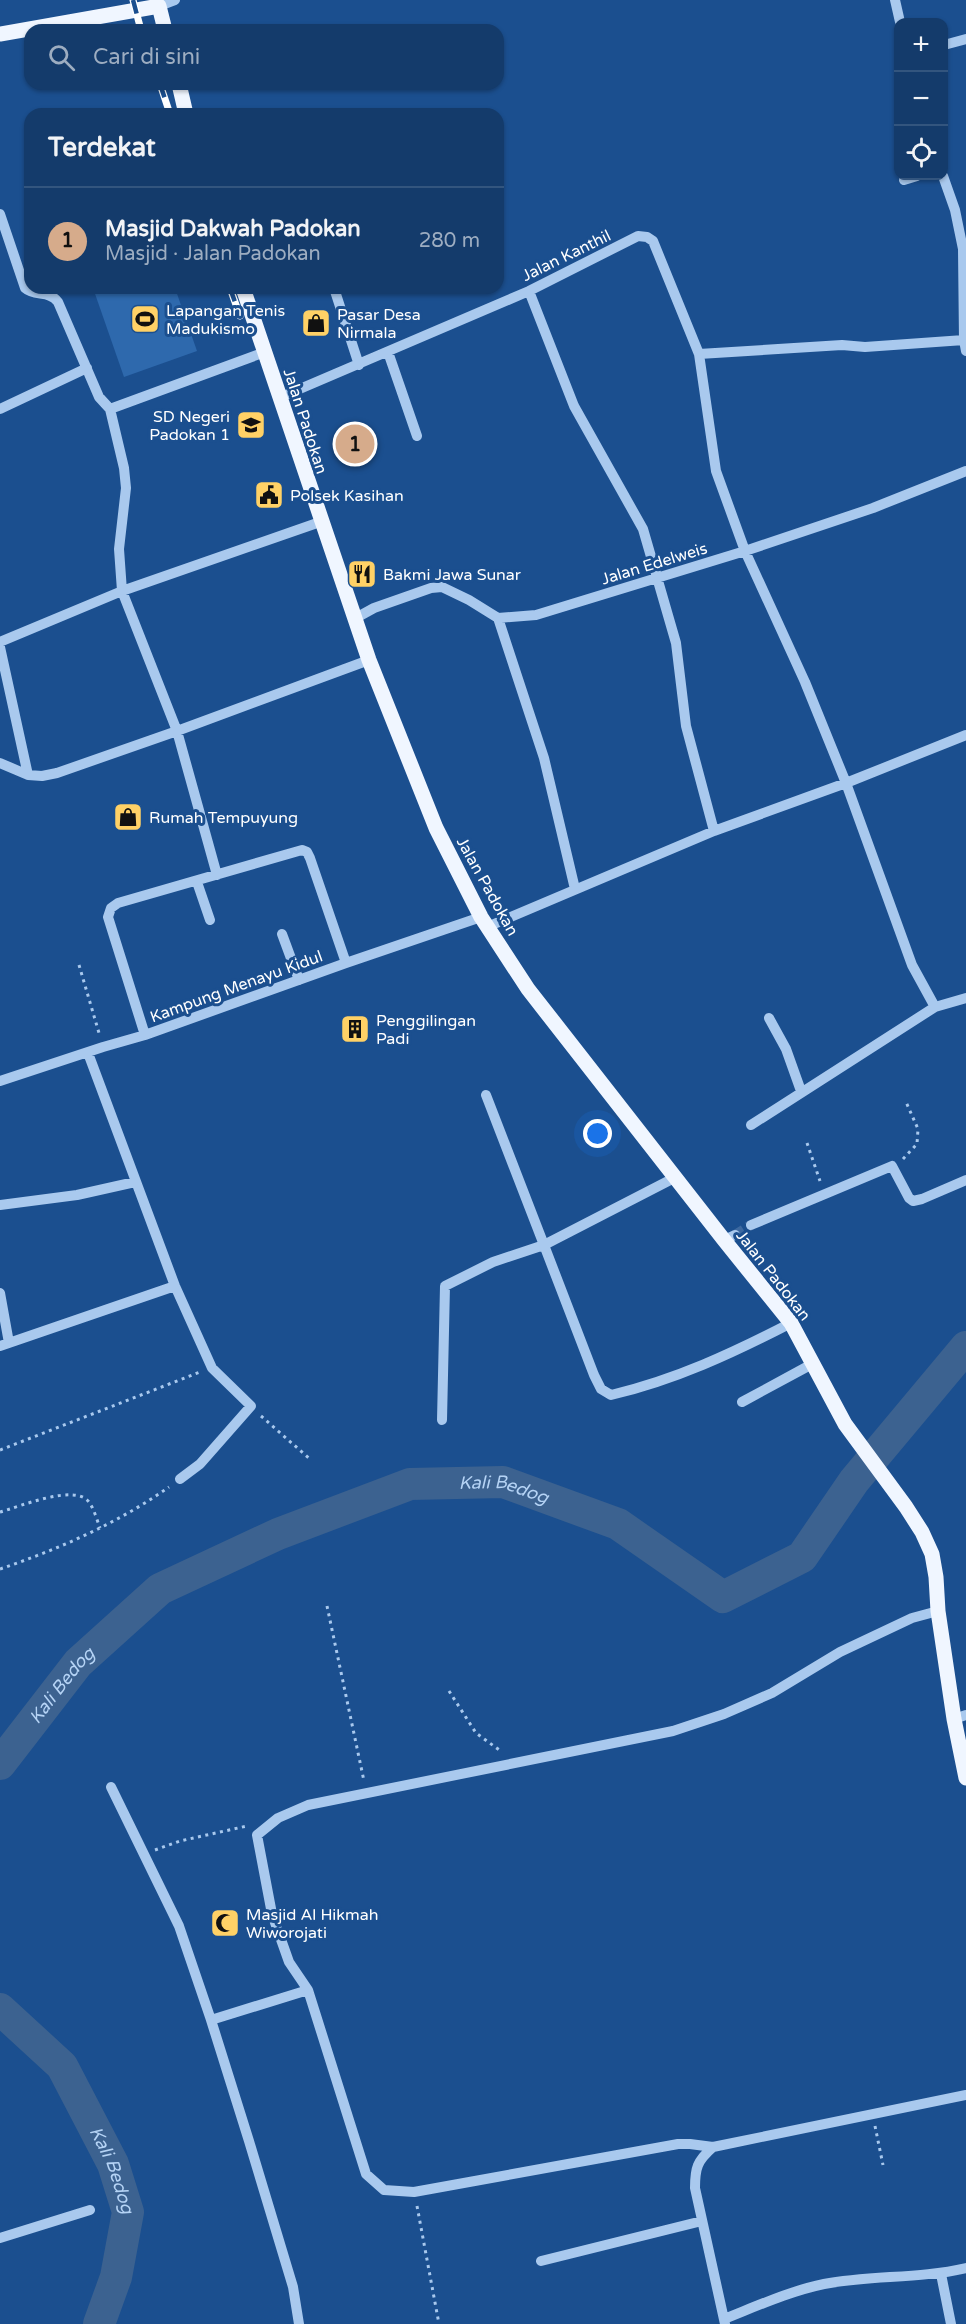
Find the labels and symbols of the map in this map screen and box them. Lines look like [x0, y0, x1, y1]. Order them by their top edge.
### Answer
street label: Jalan Kanthil [519, 226, 614, 286]
place label: Lapangan Tenis Madukismo [166, 301, 285, 339]
sports icon: Lapangan Tenis Madukismo [129, 303, 161, 335]
place label: Pasar Desa Nirmala [337, 305, 421, 343]
shop icon: Pasar Desa Nirmala [300, 307, 332, 339]
street label: Jalan Padokan [279, 366, 332, 477]
place label: SD Negeri Padokan 1 [149, 407, 230, 445]
school or university icon: SD Negeri Padokan 1 [235, 409, 267, 441]
pin: 1 [336, 422, 374, 466]
public building icon: Polsek Kasihan [253, 479, 285, 511]
place label: Polsek Kasihan [290, 486, 404, 506]
street label: Jalan Edelweis [599, 538, 710, 590]
restaurant icon: Bakmi Jawa Sunar [346, 558, 378, 590]
place label: Bakmi Jawa Sunar [383, 565, 522, 585]
shop icon: Rumah Tempuyung [112, 801, 144, 833]
place label: Rumah Tempuyung [149, 808, 298, 828]
street label: Jalan Padokan [452, 834, 522, 939]
street label: Kampung Menayu Kidul [147, 946, 325, 1027]
place label: Penggilingan Padi [376, 1011, 476, 1049]
building icon: Penggilingan Padi [339, 1013, 371, 1045]
your location [583, 1119, 612, 1148]
street label: Jalan Padokan [732, 1226, 815, 1325]
water label: Kali Bedog [458, 1471, 553, 1509]
water label: Kali Bedog [24, 1641, 100, 1728]
place label: Masjid Al Hikmah Wiworojati [246, 1905, 378, 1943]
mosque icon: Masjid Al Hikmah Wiworojati [209, 1907, 241, 1939]
water label: Kali Bedog [84, 2123, 139, 2218]

